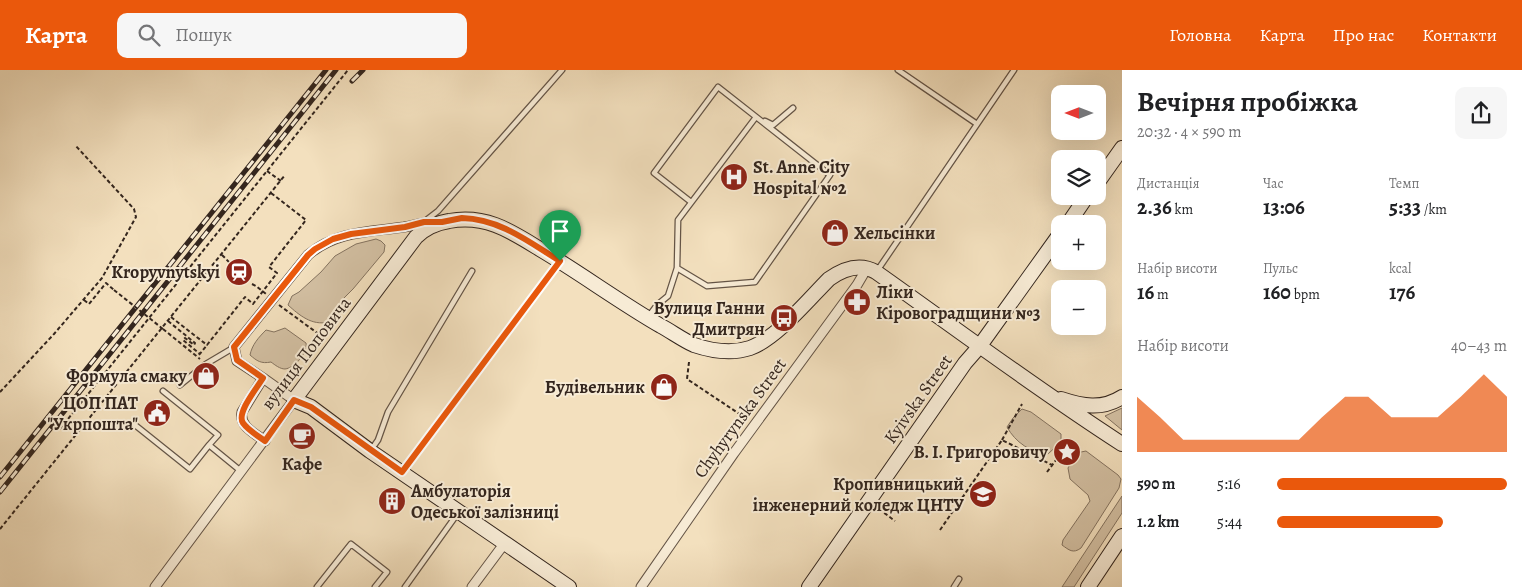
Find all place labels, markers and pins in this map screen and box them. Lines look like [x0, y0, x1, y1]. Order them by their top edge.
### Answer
place label: St. Anne City Hospital №2 [753, 155, 850, 200]
hospital icon: St. Anne City Hospital №2 [719, 162, 749, 192]
pin [539, 210, 581, 261]
shop icon: Хельсінки [820, 218, 850, 248]
place label: Хельсінки [854, 221, 936, 245]
station icon: Kropyvnytskyi [224, 257, 254, 287]
place label: Kropyvnytskyi [111, 260, 220, 284]
place label: Ліки Кіровоградщини №3 [876, 280, 1041, 325]
pharmacy icon: Ліки Кіровоградщини №3 [842, 287, 872, 317]
place label: Вулиця Ганни Дмитрян [653, 296, 765, 341]
bus stop icon: Вулиця Ганни Дмитрян [769, 303, 799, 333]
shop icon: Формула смаку [191, 361, 221, 391]
place label: Формула смаку [66, 364, 187, 388]
shop icon: Будівельник [649, 372, 679, 402]
place label: Будівельник [545, 375, 645, 399]
place label: ЦОП ПАТ "Укрпошта" [47, 391, 139, 436]
public building icon: ЦОП ПАТ "Укрпошта" [142, 398, 172, 428]
cafe icon: Кафе [287, 421, 317, 451]
place icon: В. І. Григоровичу [1052, 437, 1082, 467]
place label: В. І. Григоровичу [914, 440, 1048, 464]
place label: Кафе [282, 452, 322, 476]
place label: Кропивницький інженерний коледж ЦНТУ [753, 472, 964, 517]
place label: Амбулаторія Одеської залізниці [410, 479, 559, 524]
school or university icon: Кропивницький інженерний коледж ЦНТУ [968, 479, 998, 509]
building icon: Амбулаторія Одеської залізниці [377, 486, 407, 516]

